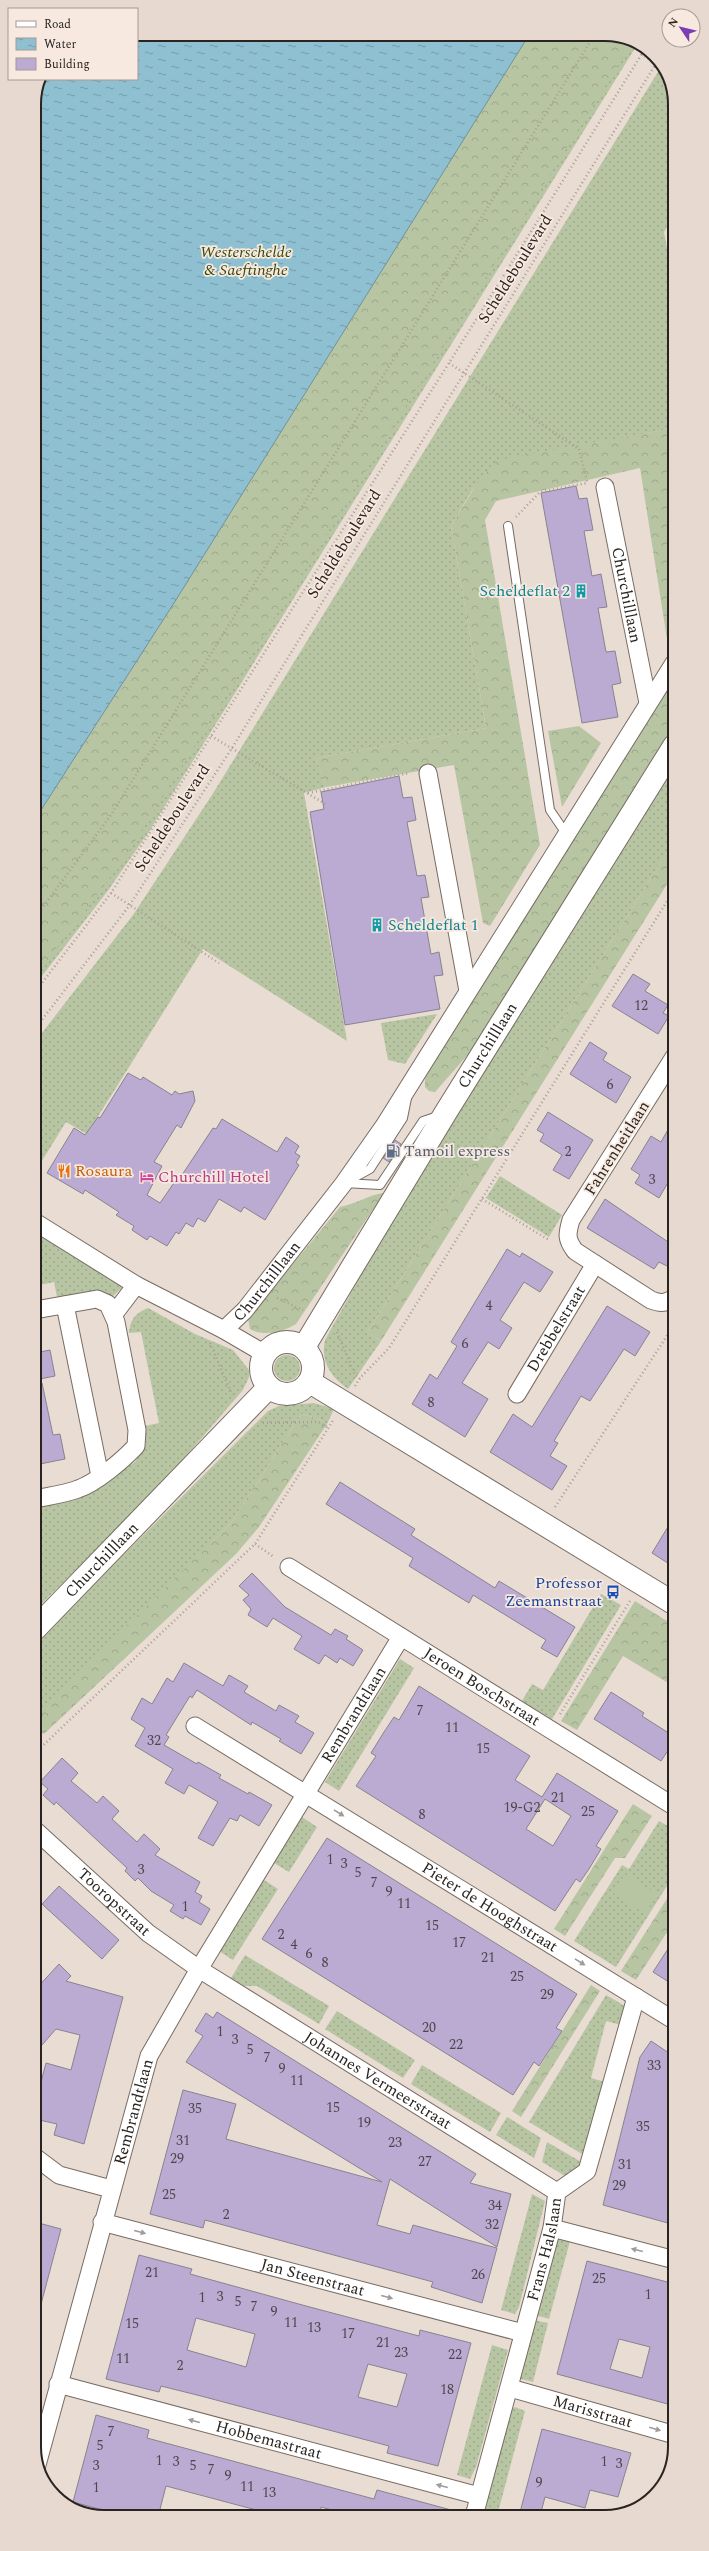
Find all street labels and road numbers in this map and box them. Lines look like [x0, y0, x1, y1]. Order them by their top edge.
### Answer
street label: Scheldeboulevard [472, 210, 558, 328]
street label: Scheldeboulevard [301, 485, 387, 603]
street label: Churchilllaan [605, 545, 648, 645]
street label: Scheldeboulevard [128, 759, 216, 877]
street label: Churchilllaan [452, 998, 523, 1093]
street label: Fahrenheitlaan [578, 1096, 656, 1200]
street label: Churchilllaan [228, 1236, 307, 1327]
street label: Drebbelstraat [521, 1281, 592, 1377]
street label: Churchilllaan [59, 1517, 144, 1603]
street label: Jeroen Boschstraat [419, 1641, 545, 1732]
street label: Rembrandtlaan [315, 1662, 392, 1768]
street label: Pieter de Hooghstraat [417, 1856, 563, 1958]
street label: Tooropstraat [72, 1862, 156, 1942]
street label: Johannes Vermeerstraat [299, 2025, 457, 2136]
street label: Rembrandtlaan [108, 2056, 160, 2168]
street label: Frans Halslaan [521, 2196, 568, 2304]
street label: Jan Steenstraat [258, 2252, 368, 2303]
street label: Marisstraat [550, 2389, 636, 2434]
street label: Hobbemastraat [213, 2414, 325, 2466]

